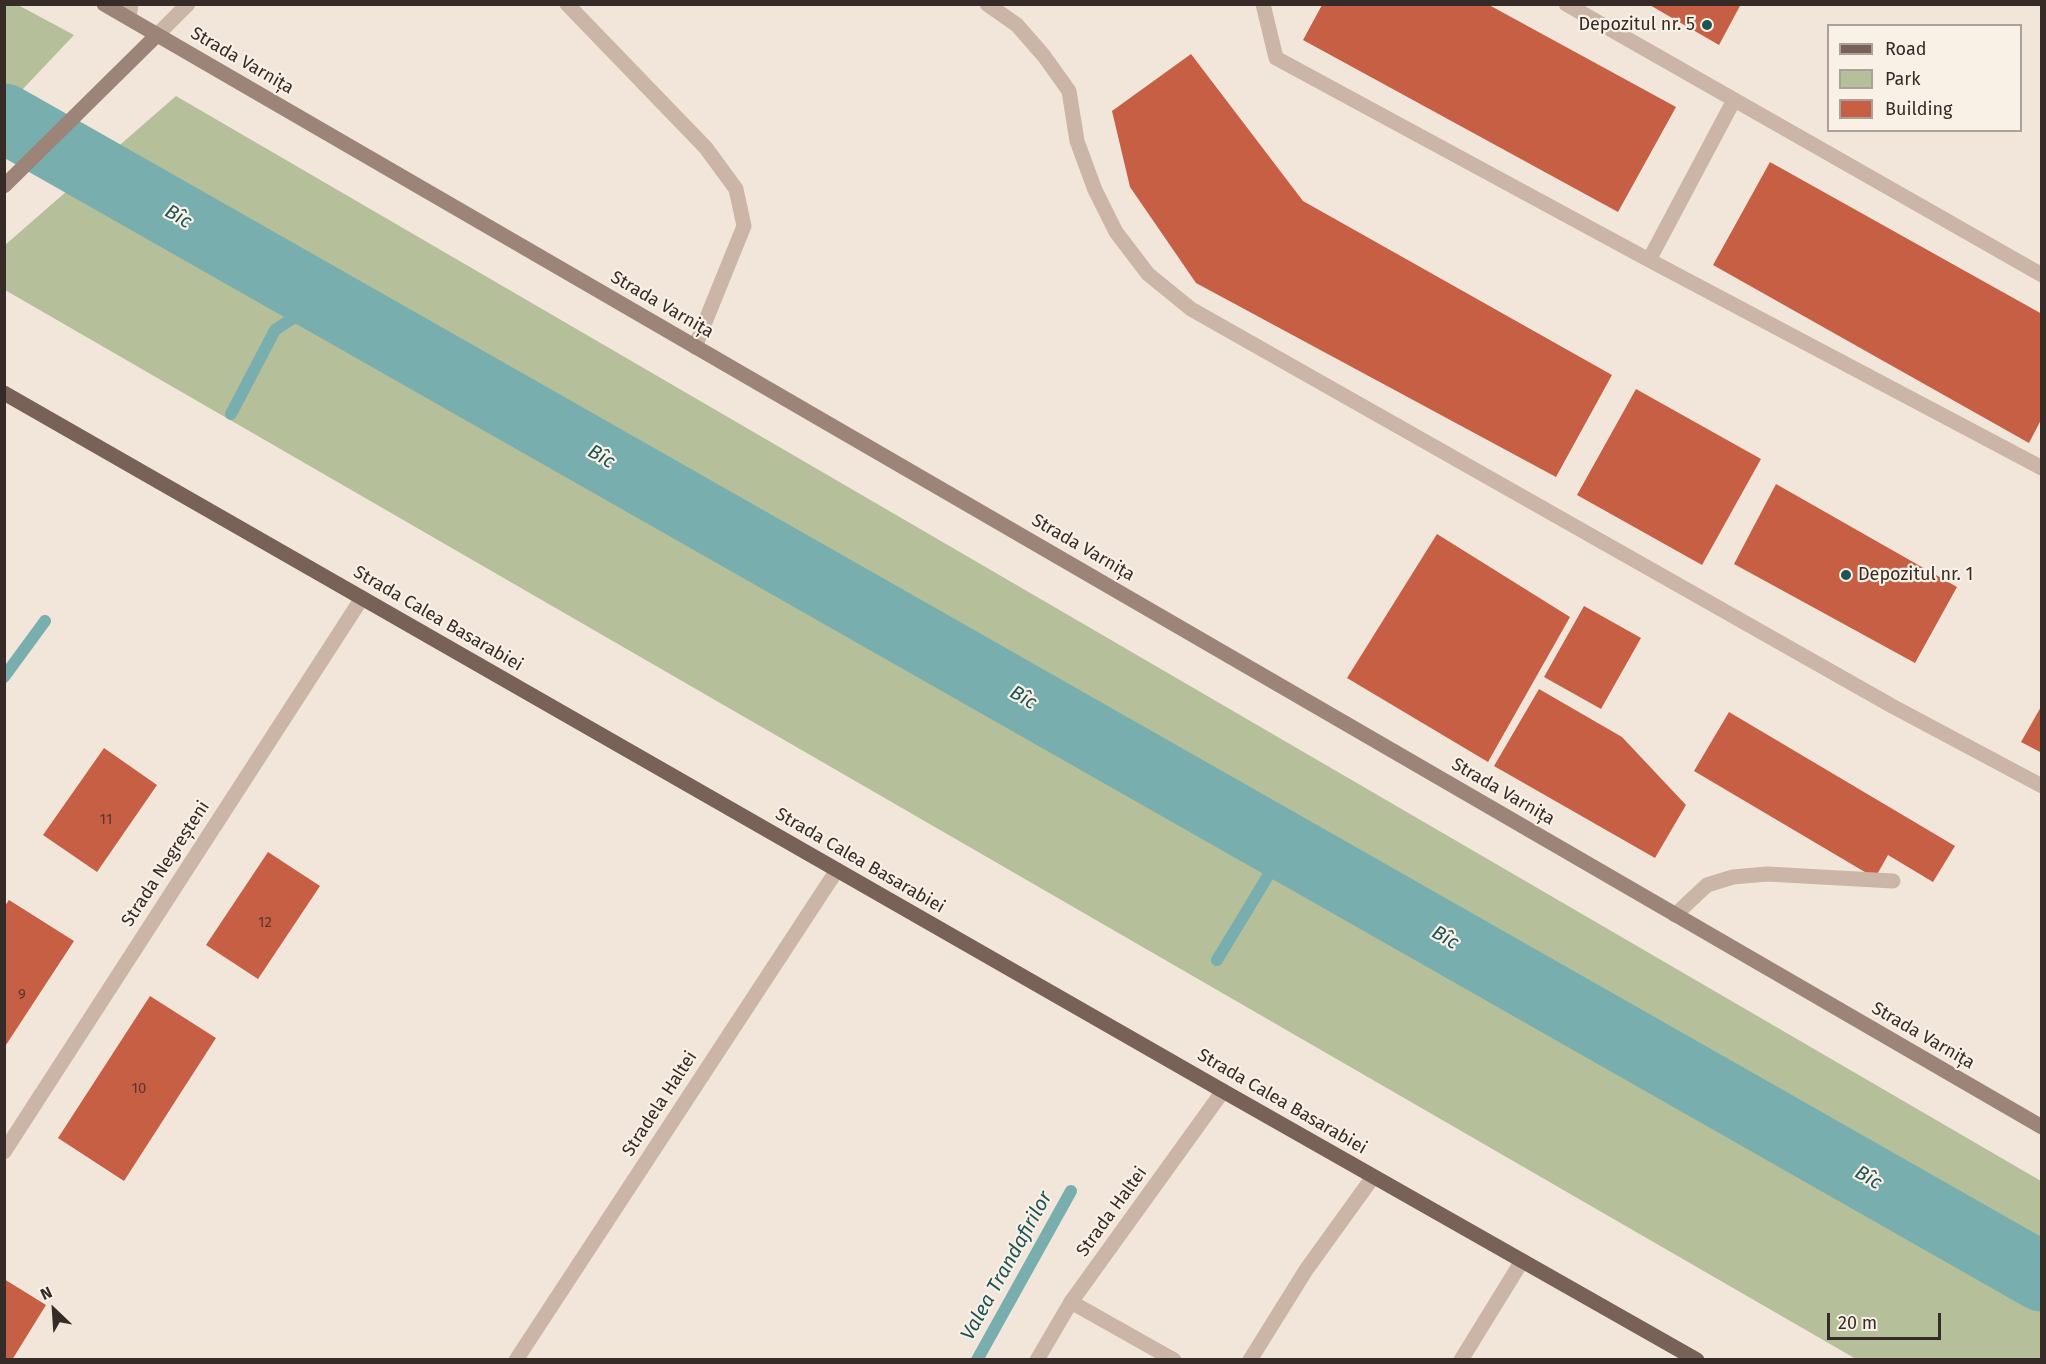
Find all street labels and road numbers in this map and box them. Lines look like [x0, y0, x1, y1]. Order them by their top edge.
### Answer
street label: Strada Varnița [187, 23, 297, 99]
street label: Strada Varnița [607, 267, 717, 343]
street label: Strada Varnița [1028, 510, 1138, 586]
street label: Strada Calea Basarabiei [349, 562, 527, 676]
street label: Strada Varnița [1448, 754, 1558, 830]
street label: Strada Negreșteni [117, 797, 215, 931]
street label: Strada Calea Basarabiei [771, 804, 949, 918]
street label: Strada Varnița [1868, 998, 1978, 1074]
street label: Strada Calea Basarabiei [1193, 1045, 1371, 1159]
street label: Stradela Haltei [618, 1047, 702, 1161]
street label: Strada Haltei [1072, 1163, 1152, 1261]

